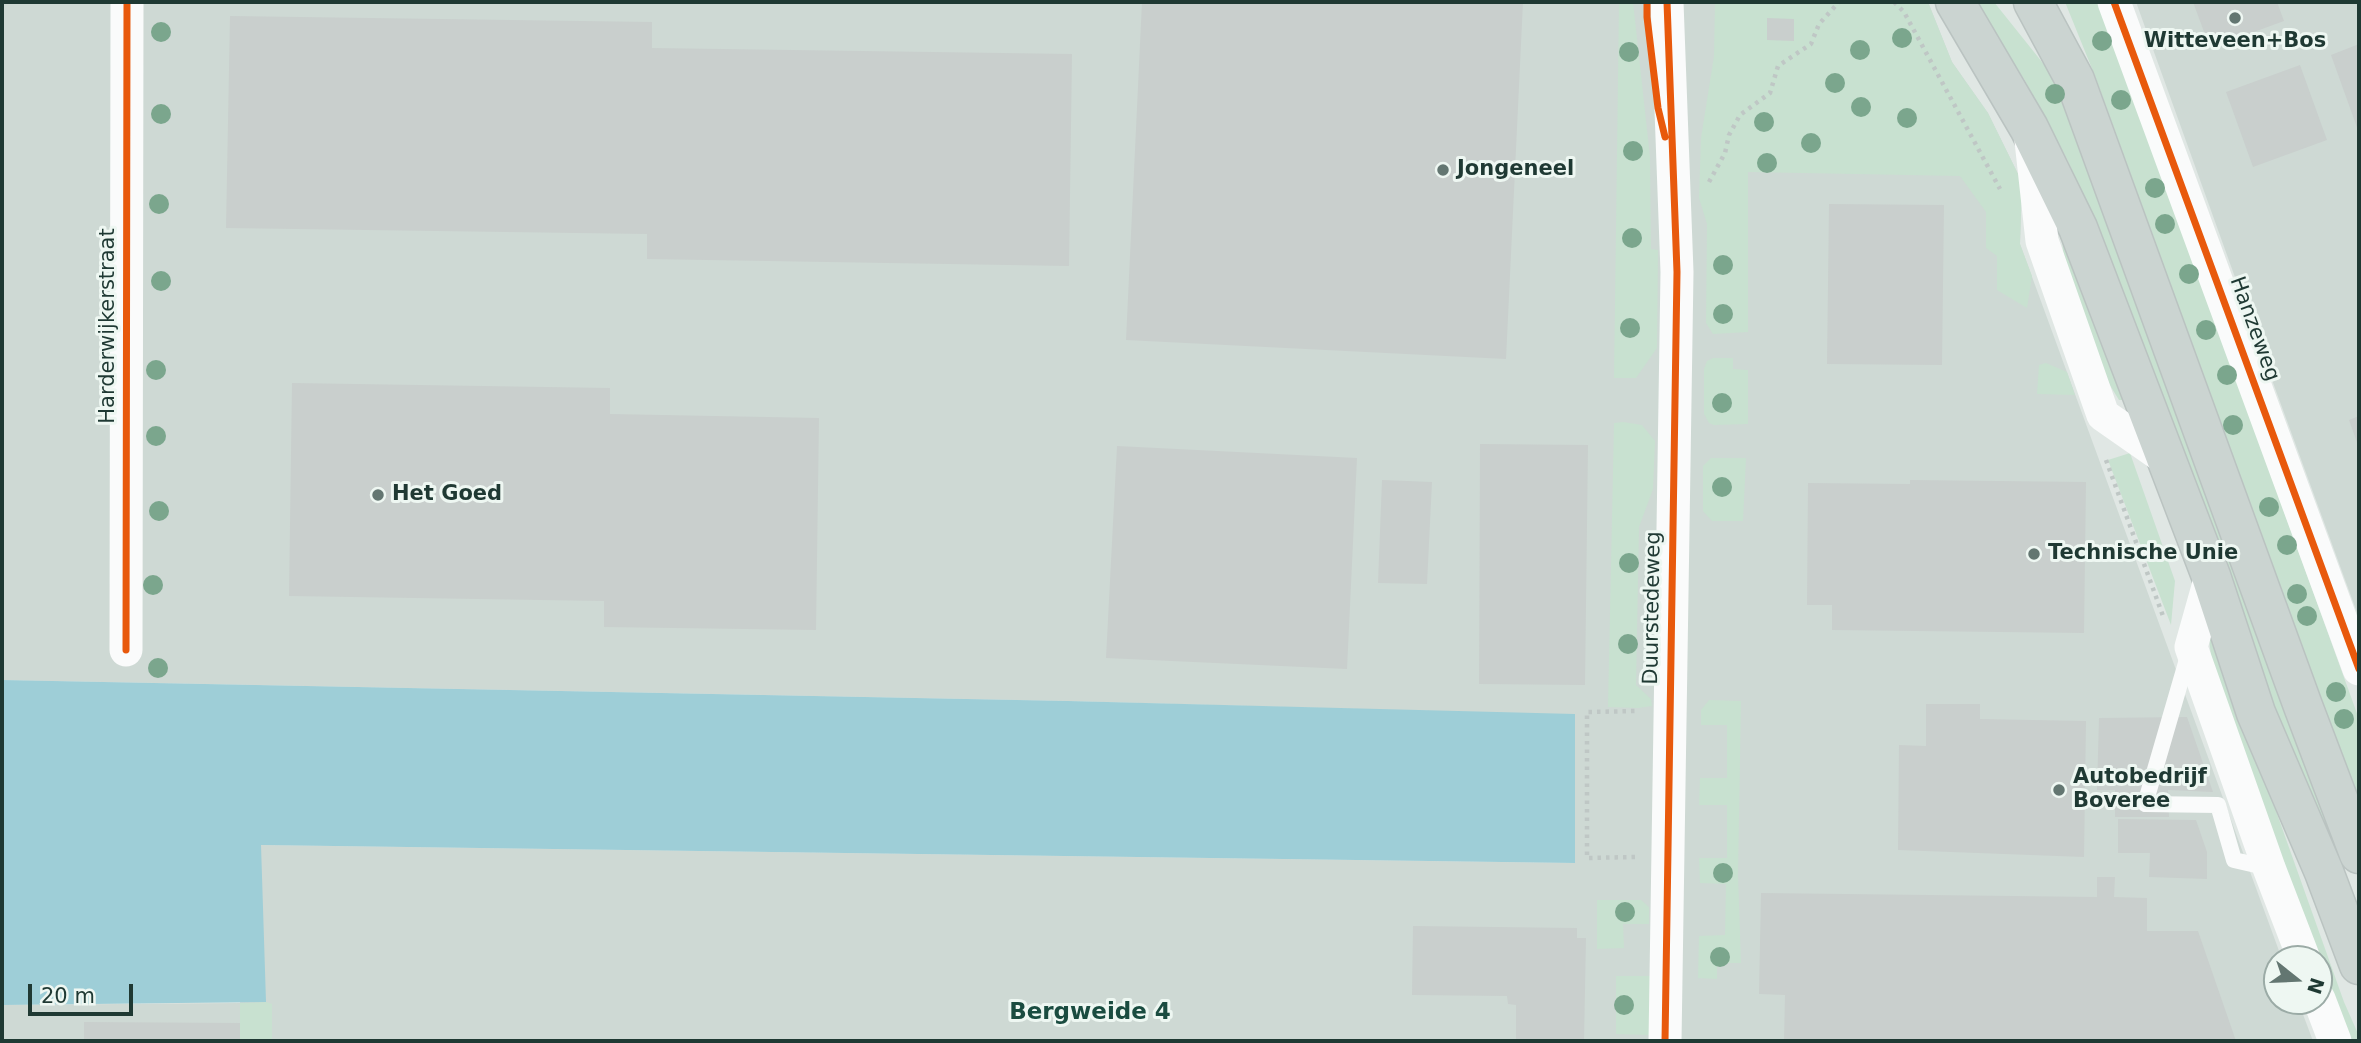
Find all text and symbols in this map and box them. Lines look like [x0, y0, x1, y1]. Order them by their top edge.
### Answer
marker: Witteveen+Bos [2227, 10, 2243, 26]
place label: Witteveen+Bos [2144, 29, 2326, 55]
place label: Jongeneel [1457, 157, 1574, 183]
marker: Jongeneel [1435, 162, 1451, 178]
street label: Harderwijkerstraat [96, 228, 122, 424]
street label: Hanzeweg [2223, 273, 2285, 385]
place label: Het Goed [392, 482, 502, 508]
marker: Het Goed [370, 487, 386, 503]
street label: Duurstedeweg [1639, 531, 1667, 685]
place label: Technische Unie [2048, 541, 2238, 567]
marker: Technische Unie [2026, 546, 2042, 562]
place label: Autobedrijf Boveree [2073, 765, 2207, 815]
marker: Autobedrijf Boveree [2051, 782, 2067, 798]
north arrow [2263, 945, 2333, 1015]
scale bar [32, 970, 136, 1014]
text: N [2303, 975, 2329, 997]
text: 20 m [41, 984, 95, 1008]
district label: Bergweide 4 [1009, 999, 1171, 1027]

